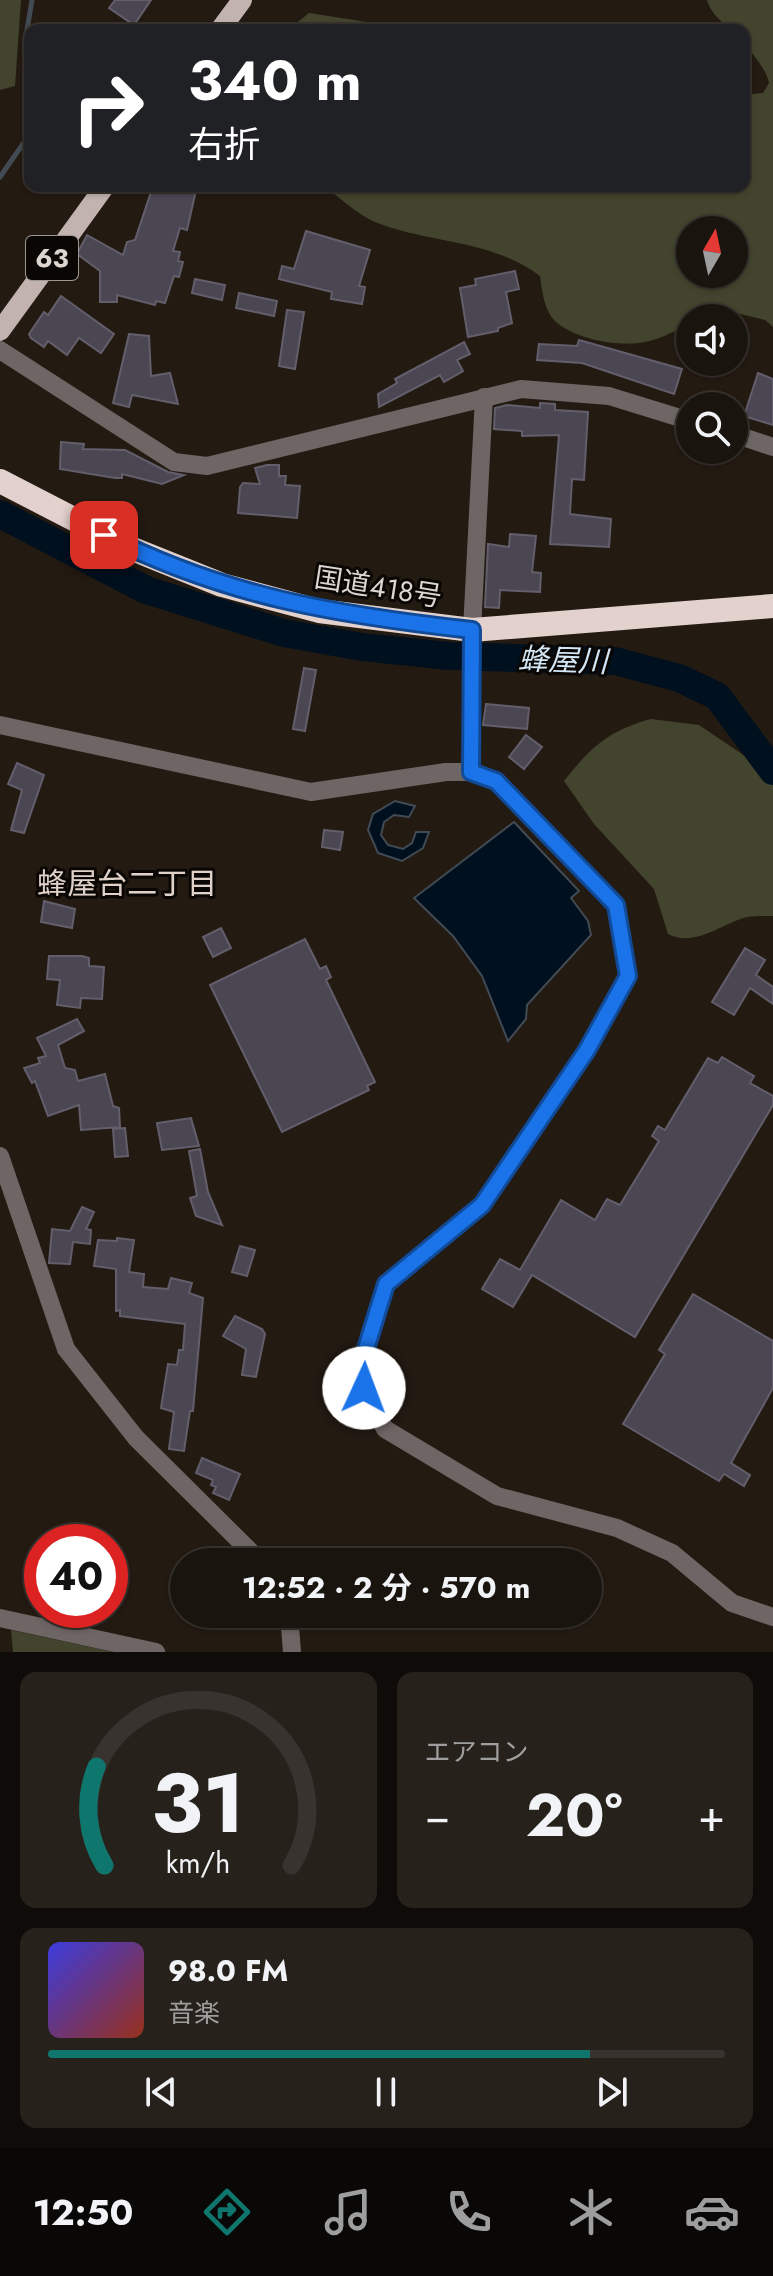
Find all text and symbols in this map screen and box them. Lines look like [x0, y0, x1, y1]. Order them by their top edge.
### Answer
text: 340 m [188, 40, 362, 121]
icon: right [56, 56, 160, 160]
text: 右折 [188, 118, 260, 170]
north arrow [676, 216, 748, 288]
map controls [676, 216, 748, 464]
road number: 63 [26, 236, 78, 280]
button: sound [676, 304, 748, 376]
button: search [676, 392, 748, 464]
pin [70, 501, 138, 569]
icon: arrive [82, 513, 126, 557]
street label: 国道418号 [311, 557, 445, 617]
water label: 蜂屋川 [517, 637, 612, 683]
district label: 蜂屋台二丁目 [37, 862, 217, 905]
position arrow [322, 1346, 406, 1430]
speed limit sign: 40 [24, 1524, 128, 1628]
text: 12:52 · 2 分 · 570 m [242, 1566, 530, 1609]
text: エアコン [425, 1733, 529, 1771]
text: 31 [151, 1743, 245, 1863]
text: 20° [526, 1772, 623, 1859]
text: − [425, 1784, 450, 1848]
text: + [698, 1784, 725, 1848]
text: km/h [166, 1842, 231, 1884]
text: 98.0 FM [168, 1949, 288, 1992]
text: 音楽 [168, 1994, 220, 2032]
icon: previous [139, 2070, 183, 2114]
icon: pause [364, 2070, 408, 2114]
icon: next [590, 2070, 634, 2114]
icon: directions [199, 2184, 255, 2240]
icon: music [320, 2184, 376, 2240]
icon: phone [441, 2184, 497, 2240]
icon: climate [563, 2184, 619, 2240]
icon: car [684, 2184, 740, 2240]
text: 12:50 [33, 2186, 133, 2238]

